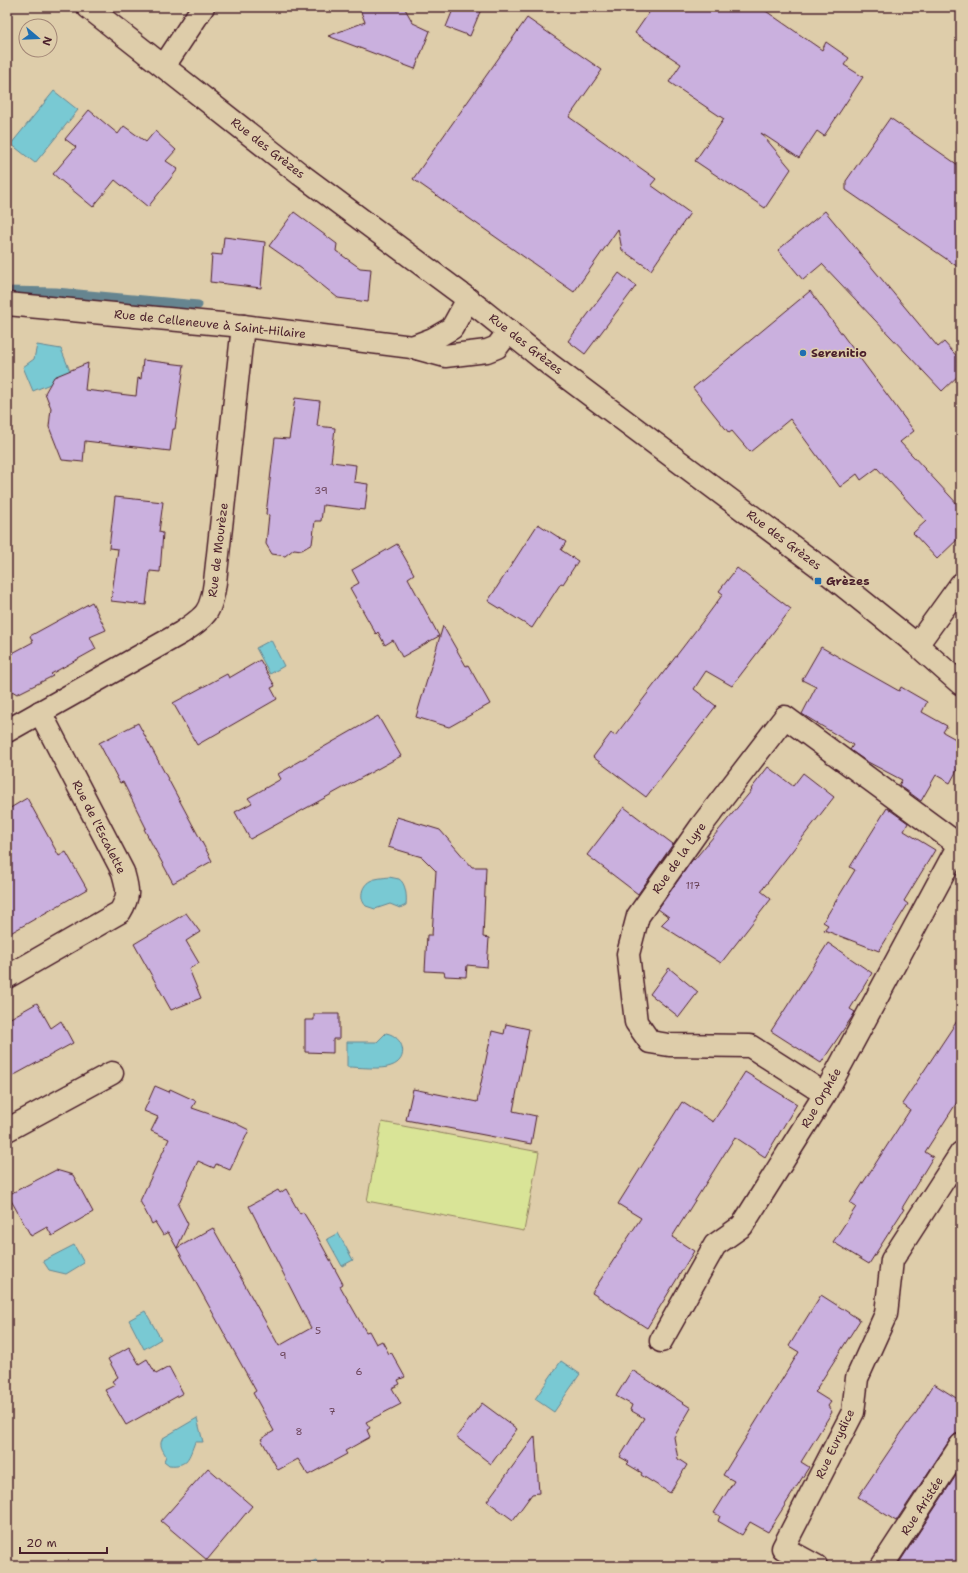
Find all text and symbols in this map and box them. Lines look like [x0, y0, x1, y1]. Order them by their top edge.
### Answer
north arrow [18, 18, 58, 58]
text: N [38, 35, 55, 48]
street label: Rue des Grèzes [228, 114, 308, 182]
street label: Rue de Celleneuve à Saint-Hilaire [113, 306, 307, 342]
street label: Rue des Grèzes [486, 310, 566, 378]
place label: Serenitio [811, 345, 867, 361]
marker: Serenitio [798, 348, 808, 358]
house number: 39 [314, 484, 328, 497]
street label: Rue de Mourèze [204, 502, 232, 598]
street label: Rue des Grèzes [743, 507, 825, 574]
place label: Grèzes [826, 573, 870, 589]
marker: Grèzes [813, 576, 823, 586]
street label: Rue de l'Escalette [68, 777, 130, 877]
street label: Rue de la Lyre [648, 819, 710, 897]
house number: 117 [686, 879, 700, 892]
street label: Rue Orphée [797, 1065, 845, 1131]
house number: 5 [315, 1324, 321, 1337]
house number: 9 [280, 1349, 287, 1362]
house number: 6 [356, 1365, 363, 1378]
house number: 7 [329, 1405, 336, 1418]
street label: Rue Eurydice [812, 1406, 858, 1481]
house number: 8 [296, 1425, 303, 1438]
street label: Rue Aristée [897, 1473, 947, 1538]
scale bar [20, 1529, 107, 1555]
text: 20 m [26, 1535, 57, 1551]

